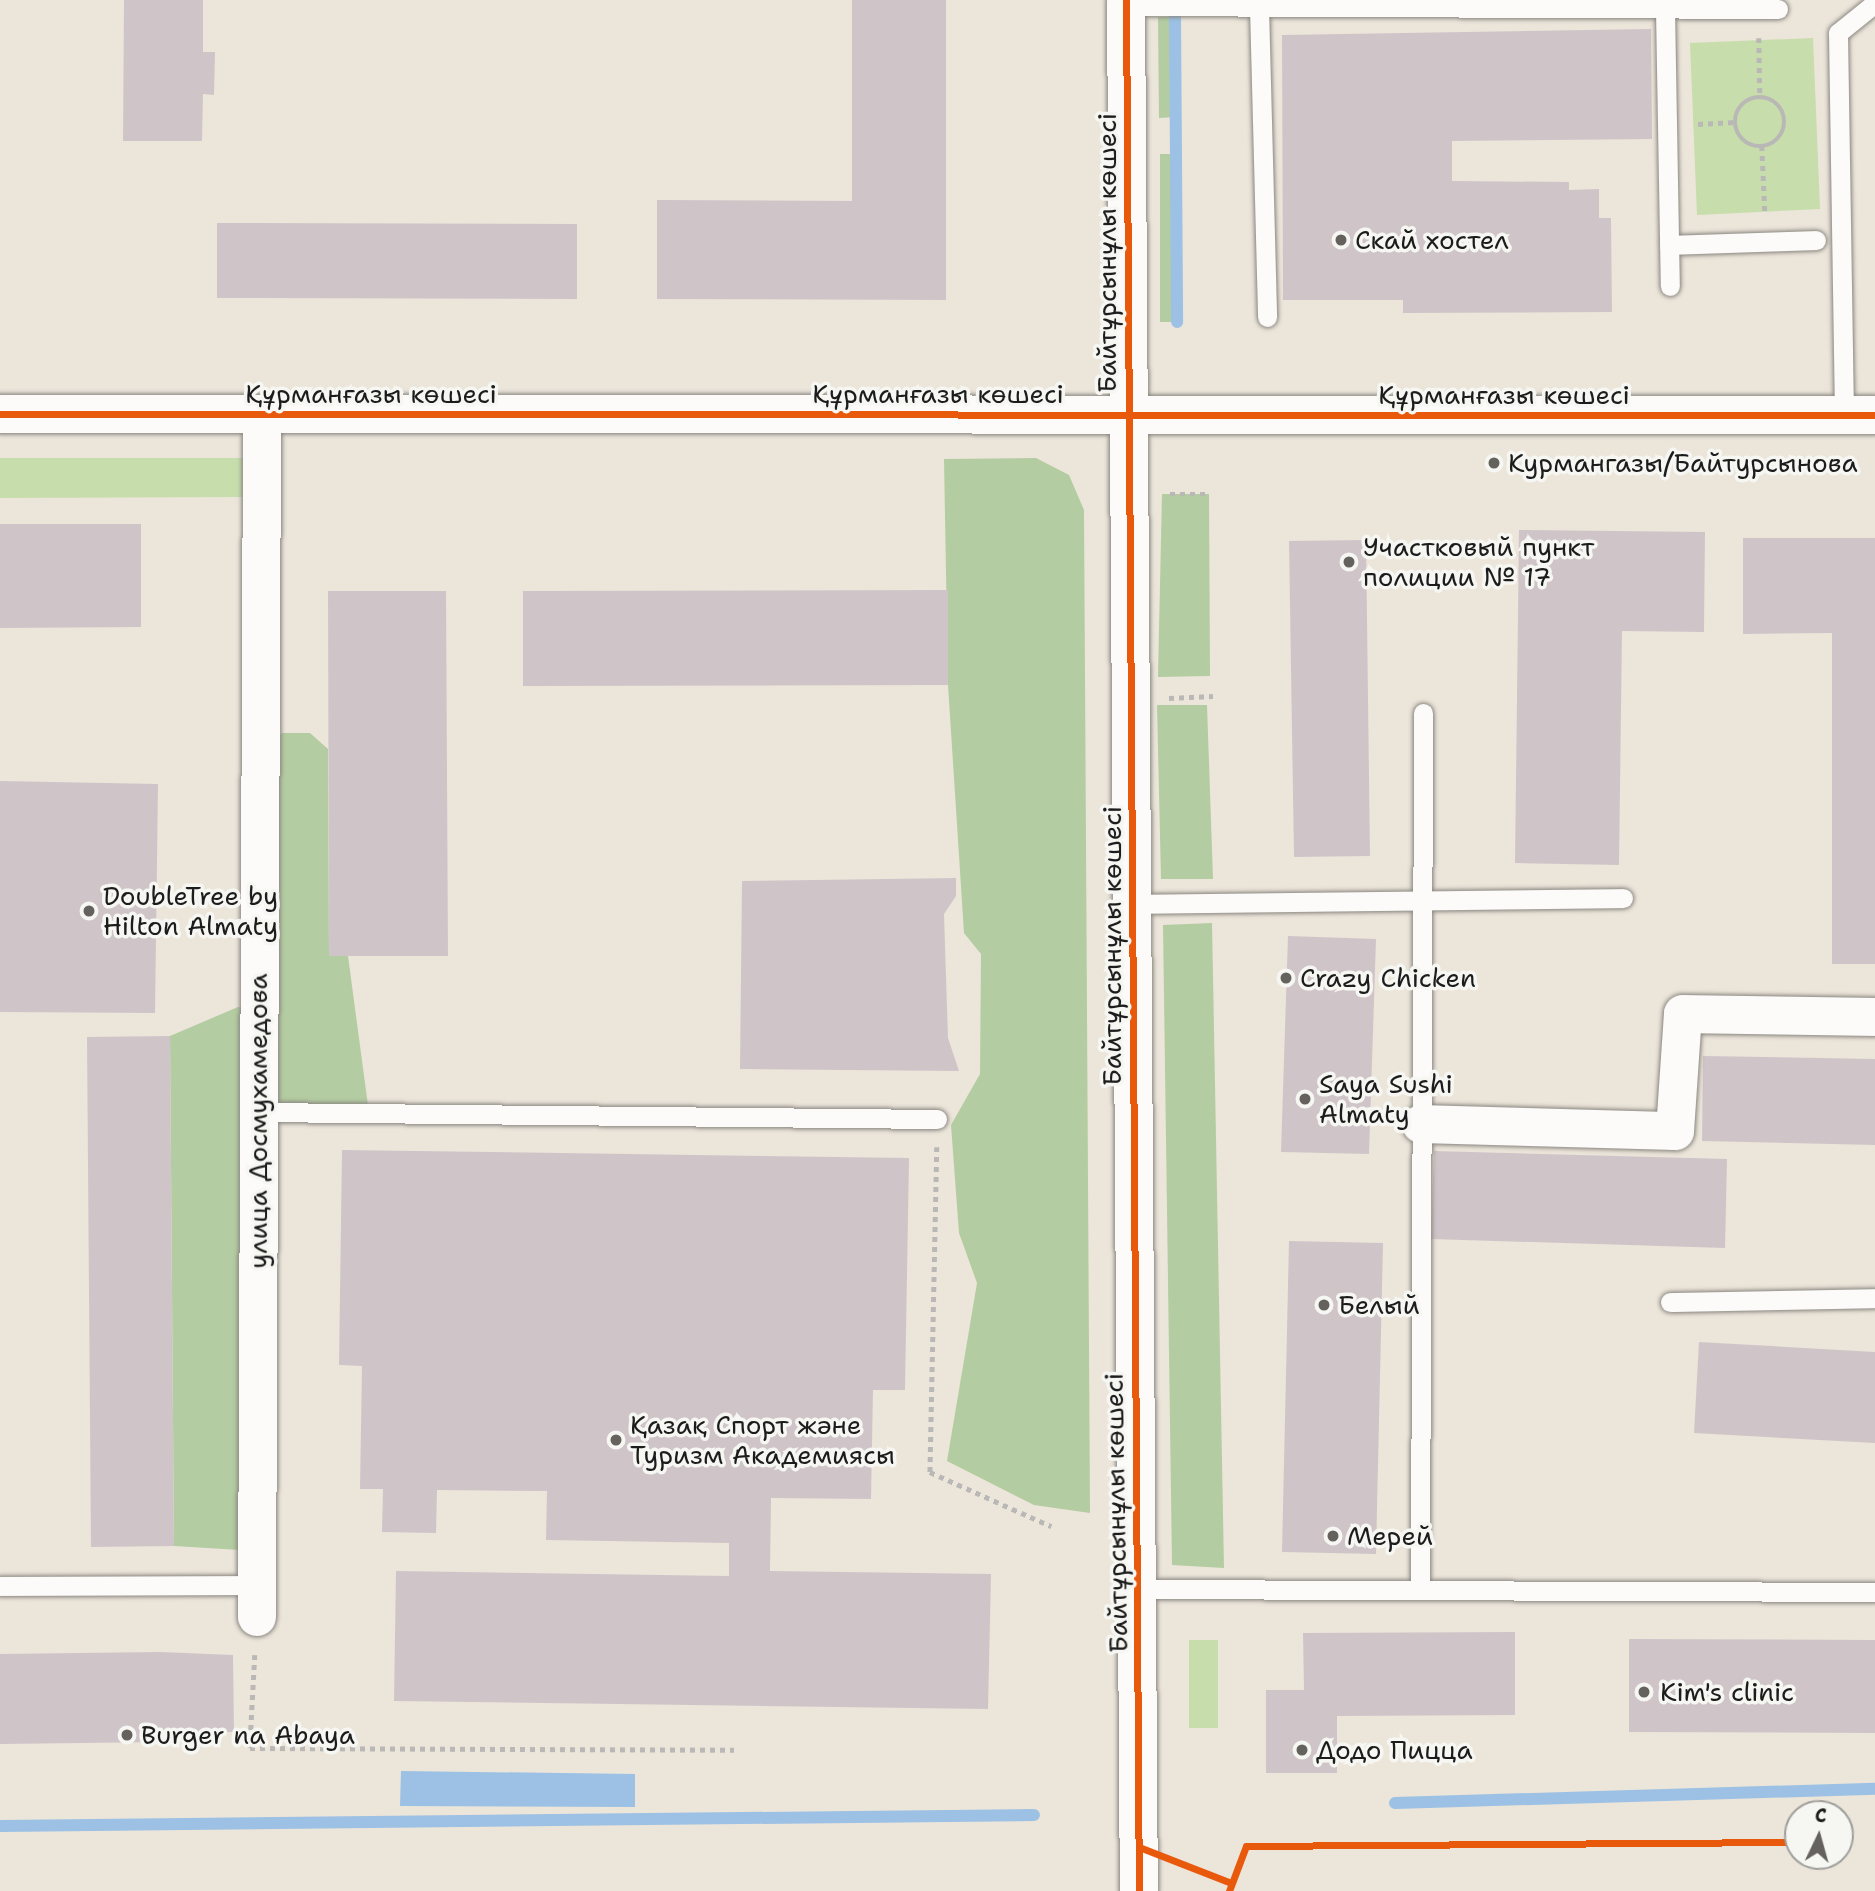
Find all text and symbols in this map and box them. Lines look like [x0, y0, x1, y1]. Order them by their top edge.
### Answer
street label: Байтұрсынұлы көшесі [1091, 113, 1123, 393]
place label: Скай хостел [1355, 224, 1509, 256]
marker: Скай хостел [1333, 232, 1349, 248]
street label: Құрманғазы көшесі [245, 378, 497, 410]
street label: Құрманғазы көшесі [812, 378, 1064, 410]
street label: Құрманғазы көшесі [1378, 379, 1630, 411]
place label: Курмангазы/Байтурсынова [1508, 447, 1858, 479]
marker: Курмангазы/Байтурсынова [1486, 455, 1502, 471]
place label: Участковый пункт полиции № 17 [1363, 531, 1594, 592]
marker: Участковый пункт полиции № 17 [1341, 554, 1357, 570]
street label: Байтұрсынұлы көшесі [1096, 806, 1128, 1086]
place label: DoubleTree by Hilton Almaty [103, 880, 278, 942]
marker: DoubleTree by Hilton Almaty [81, 903, 97, 919]
place label: Crazy Chicken [1300, 962, 1476, 994]
marker: Crazy Chicken [1278, 970, 1294, 986]
street label: улица Досмухамедова [242, 973, 274, 1269]
place label: Saya Sushi Almaty [1319, 1068, 1453, 1130]
marker: Saya Sushi Almaty [1297, 1091, 1313, 1107]
place label: Белый [1338, 1289, 1420, 1321]
marker: Белый [1316, 1297, 1332, 1313]
street label: Байтұрсынұлы көшесі [1098, 1373, 1134, 1653]
place label: Қазақ Спорт және Туризм Академиясы [630, 1409, 895, 1470]
marker: Қазақ Спорт және Туризм Академиясы [608, 1432, 624, 1448]
place label: Мерей [1347, 1520, 1433, 1552]
marker: Мерей [1325, 1528, 1341, 1544]
place label: Kim's clinic [1660, 1676, 1794, 1708]
marker: Kim's clinic [1634, 1682, 1654, 1702]
place label: Burger na Abaya [141, 1719, 355, 1751]
marker: Burger na Abaya [119, 1727, 135, 1743]
place label: Додо Пицца [1316, 1734, 1473, 1766]
marker: Додо Пицца [1294, 1742, 1310, 1758]
north arrow [1784, 1800, 1854, 1870]
text: С [1814, 1803, 1828, 1829]

